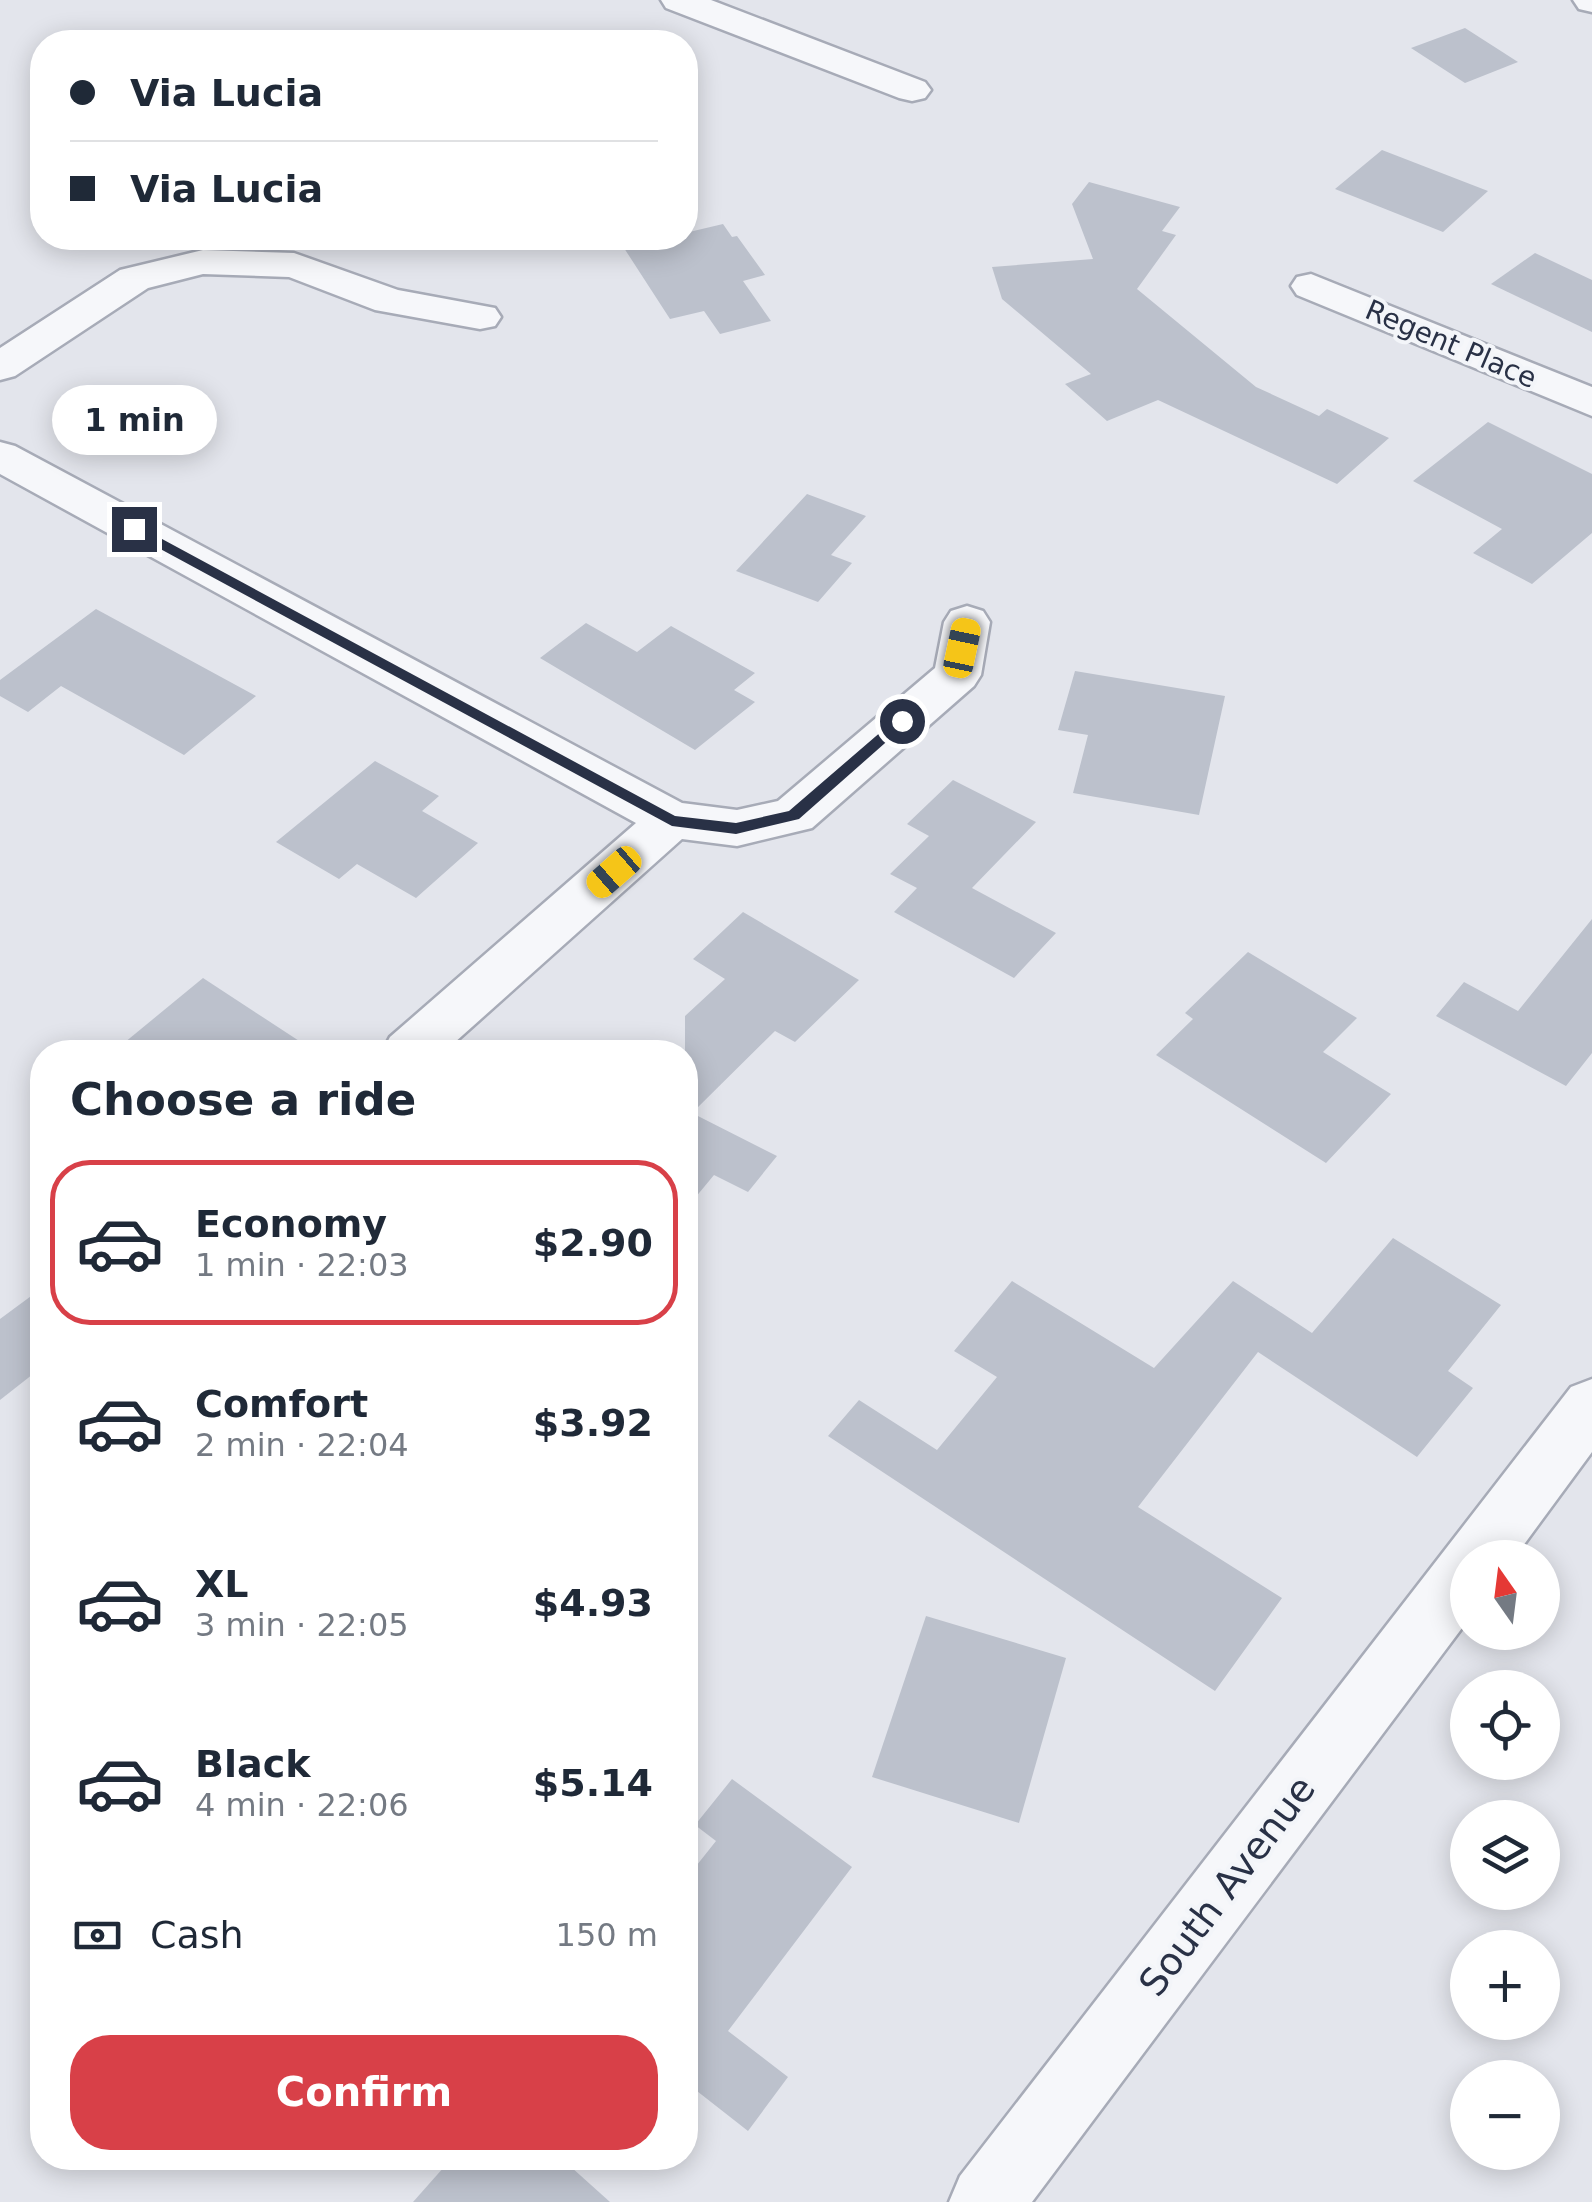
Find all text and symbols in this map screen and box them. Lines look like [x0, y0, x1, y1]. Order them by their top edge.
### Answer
text: Via Lucia [130, 71, 323, 115]
text: Via Lucia [130, 167, 323, 211]
street label: Regent Place [1361, 293, 1541, 395]
callout: 1 min [52, 384, 216, 454]
text: 1 min [84, 401, 185, 439]
route end [112, 507, 157, 552]
car [941, 616, 983, 680]
route start [880, 699, 925, 744]
car [582, 841, 646, 903]
text: Choose a ride [70, 1073, 416, 1126]
icon: car [75, 1198, 165, 1288]
text: Economy [195, 1202, 387, 1246]
text: $2.90 [533, 1221, 653, 1265]
text: 1 min · 22:03 [195, 1246, 409, 1284]
icon: car [75, 1378, 165, 1468]
text: Comfort [195, 1382, 368, 1426]
text: $3.92 [533, 1401, 653, 1445]
text: 2 min · 22:04 [195, 1426, 409, 1464]
north arrow [1450, 1540, 1560, 1650]
map controls [1450, 1540, 1560, 2170]
icon: car [75, 1558, 165, 1648]
text: XL [195, 1562, 249, 1606]
text: $4.93 [533, 1581, 653, 1625]
text: 3 min · 22:05 [195, 1606, 409, 1644]
button: locate [1450, 1670, 1560, 1780]
icon: car [75, 1738, 165, 1828]
text: Black [195, 1742, 310, 1786]
text: $5.14 [533, 1761, 653, 1805]
street label: South Avenue [1130, 1767, 1324, 2005]
text: 4 min · 22:06 [195, 1786, 409, 1824]
button: layers [1450, 1800, 1560, 1910]
icon: cash [70, 1908, 125, 1963]
text: Cash [150, 1913, 244, 1957]
text: 150 m [556, 1916, 658, 1954]
button: + [1450, 1930, 1560, 2040]
button: Confirm [70, 2035, 658, 2150]
button: − [1450, 2060, 1560, 2170]

